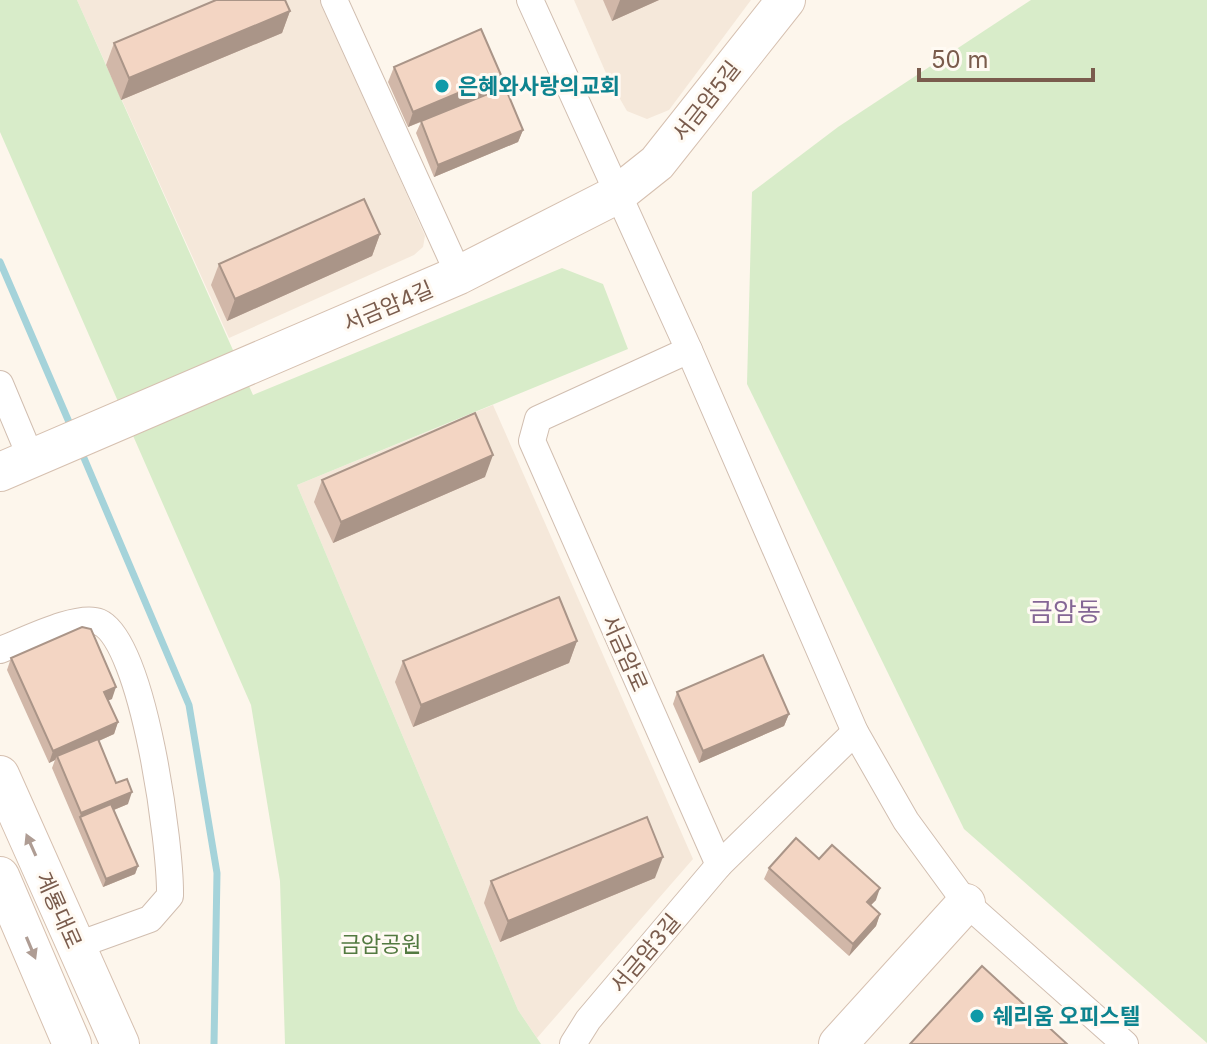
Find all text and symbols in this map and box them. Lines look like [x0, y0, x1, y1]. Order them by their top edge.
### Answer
scale bar [919, 32, 1093, 82]
text: 50 m [931, 45, 989, 74]
street label: 서금암5길 [667, 56, 745, 146]
place label: 은혜와사랑의교회 [458, 73, 620, 99]
marker: 은혜와사랑의교회 [433, 77, 451, 95]
street label: 서금암4길 [339, 275, 437, 337]
district label: 금암동 [1029, 596, 1101, 627]
street label: 서금암로 [597, 611, 653, 695]
one-way arrow [24, 833, 37, 857]
street label: 계룡대로 [31, 868, 87, 952]
street label: 서금암3길 [605, 908, 685, 998]
park label: 금암공원 [341, 931, 421, 957]
one-way arrow [24, 936, 37, 959]
place label: 쉐리움 오피스텔 [993, 1003, 1140, 1029]
marker: 쉐리움 오피스텔 [968, 1007, 986, 1025]

